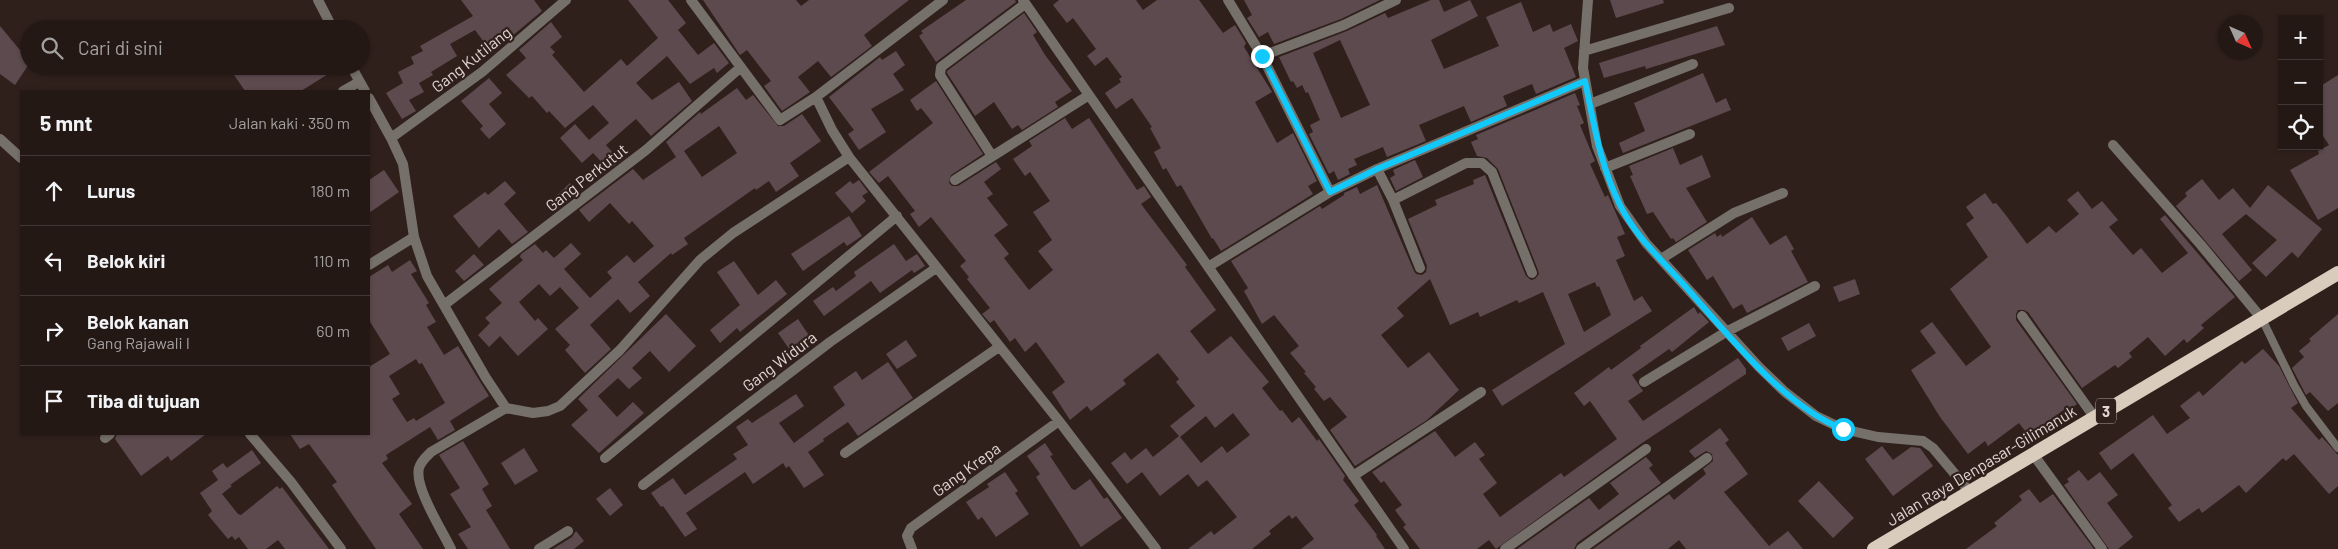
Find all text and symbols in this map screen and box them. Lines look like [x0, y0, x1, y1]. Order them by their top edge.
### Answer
north arrow [2218, 15, 2263, 60]
map controls [2278, 15, 2323, 150]
button: + [2278, 15, 2323, 60]
search box [20, 20, 370, 75]
street label: Gang Kutilang [427, 22, 515, 96]
icon: search [38, 34, 66, 62]
text: Cari di sini [78, 36, 163, 59]
route end [1251, 45, 1274, 68]
button: − [2278, 60, 2323, 105]
button: locate [2278, 105, 2323, 150]
text: 5 mnt [40, 110, 93, 135]
text: Jalan kaki · 350 m [229, 113, 350, 132]
street label: Gang Perkutut [541, 139, 631, 215]
icon: ahead [40, 177, 68, 205]
text: Lurus [87, 179, 135, 202]
text: 180 m [311, 181, 350, 200]
icon: left [40, 247, 68, 275]
text: Belok kiri [87, 249, 165, 272]
text: 110 m [313, 251, 350, 270]
text: Belok kanan [87, 310, 189, 333]
icon: right [40, 317, 68, 345]
text: 60 m [316, 321, 350, 340]
street label: Gang Widura [738, 327, 820, 395]
text: Gang Rajawali I [87, 333, 190, 352]
icon: arrive [40, 387, 68, 415]
text: Tiba di tujuan [87, 389, 200, 412]
road number: 3 [2096, 398, 2116, 424]
street label: Jalan Raya Denpasar-Gilimanuk [1883, 401, 2079, 529]
route start [1832, 418, 1855, 441]
street label: Gang Krepa [928, 438, 1004, 500]

